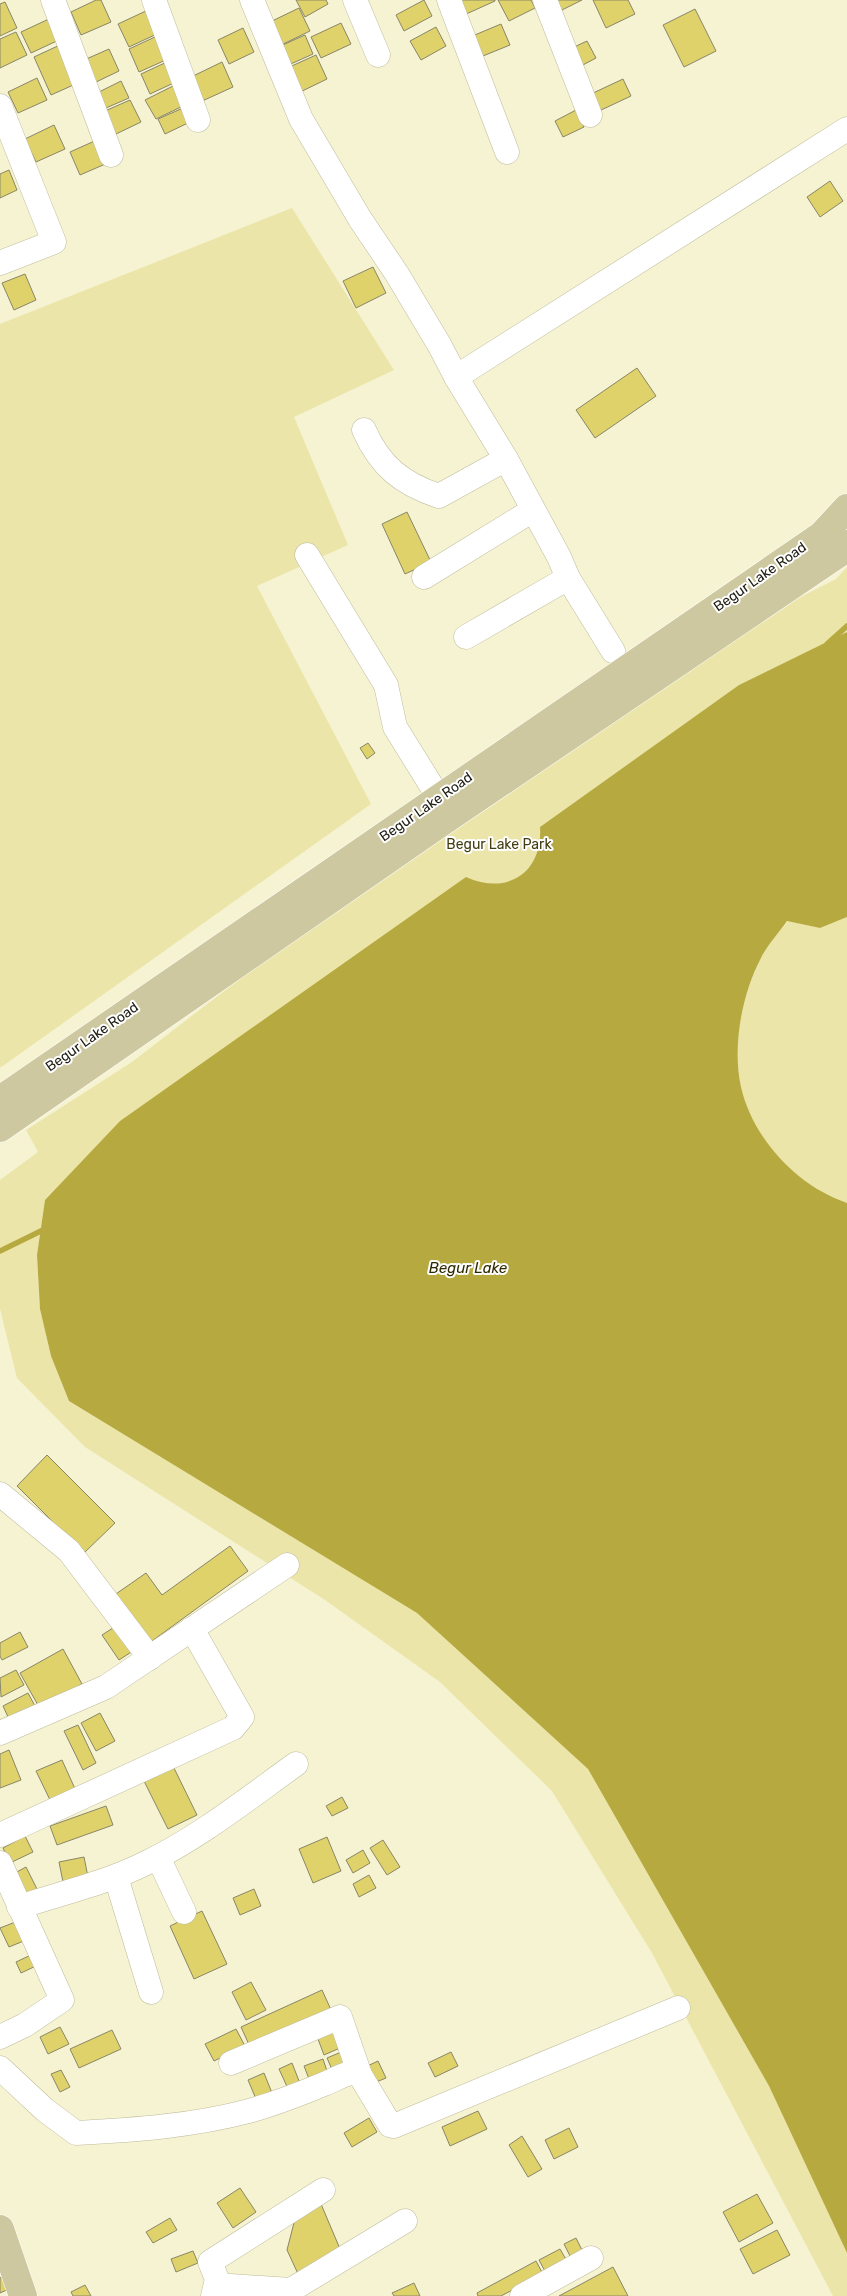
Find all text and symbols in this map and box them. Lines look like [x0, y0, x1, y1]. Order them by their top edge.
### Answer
street label: Begur Lake Road [710, 539, 810, 615]
street label: Begur Lake Road [376, 769, 476, 845]
park label: Begur Lake Park [446, 836, 552, 853]
street label: Begur Lake Road [42, 999, 142, 1075]
water label: Begur Lake [429, 1259, 508, 1277]

